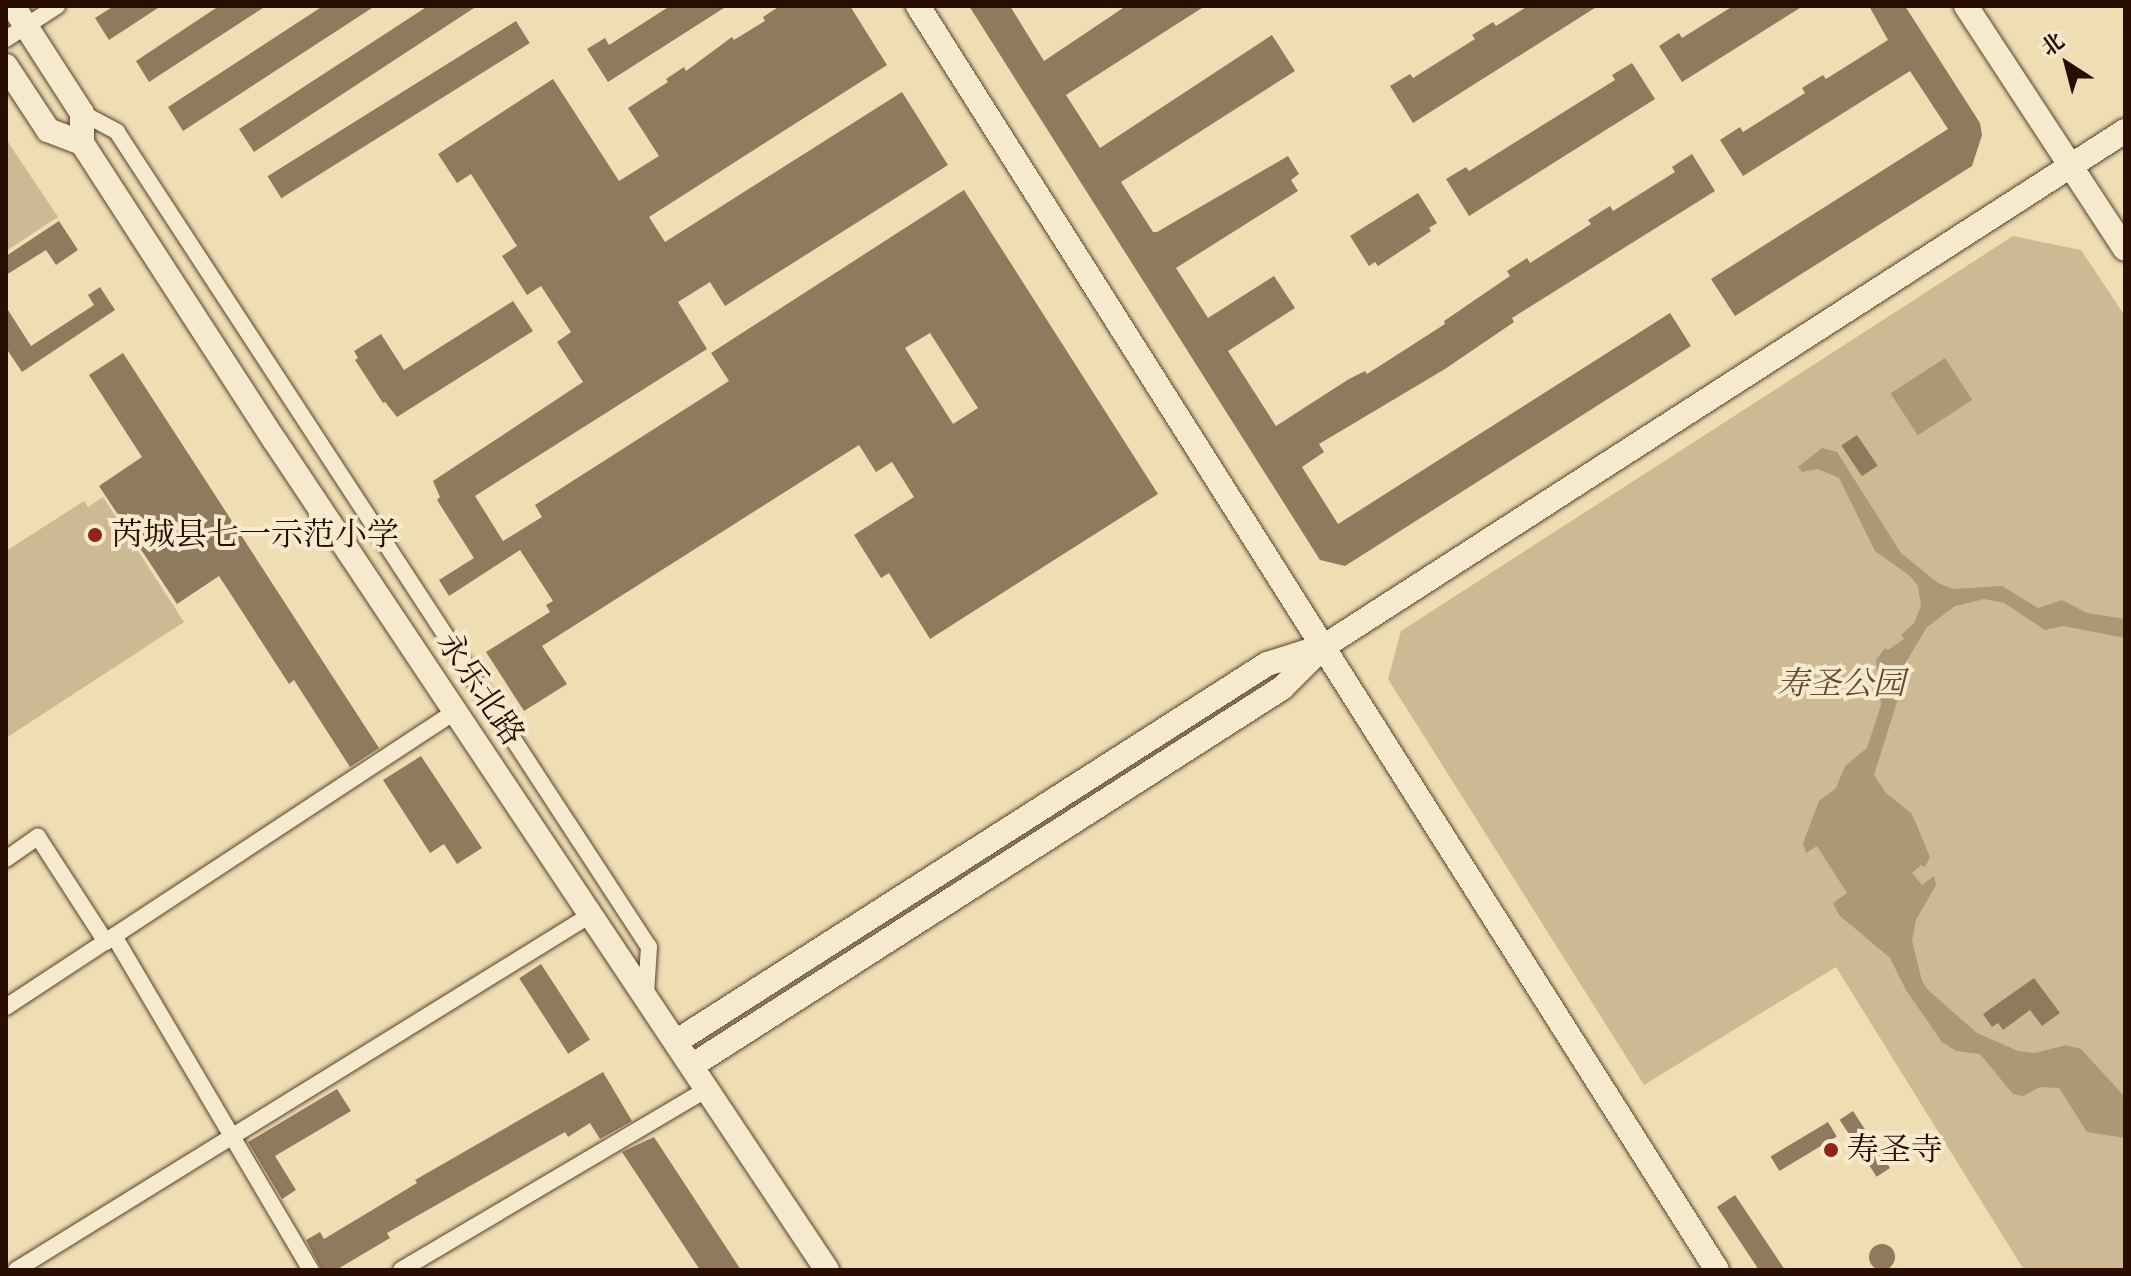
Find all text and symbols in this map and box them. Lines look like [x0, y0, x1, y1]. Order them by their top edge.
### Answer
north arrow [2027, 24, 2107, 104]
text: 北 [2036, 27, 2069, 62]
place label: 芮城县七一示范小学 [111, 516, 399, 554]
marker: 芮城县七一示范小学 [86, 526, 104, 544]
street label: 永乐北路 [428, 625, 532, 753]
park label: 寿圣公园 [1777, 665, 1905, 703]
place label: 寿圣寺 [1847, 1131, 1943, 1169]
marker: 寿圣寺 [1822, 1141, 1840, 1159]

